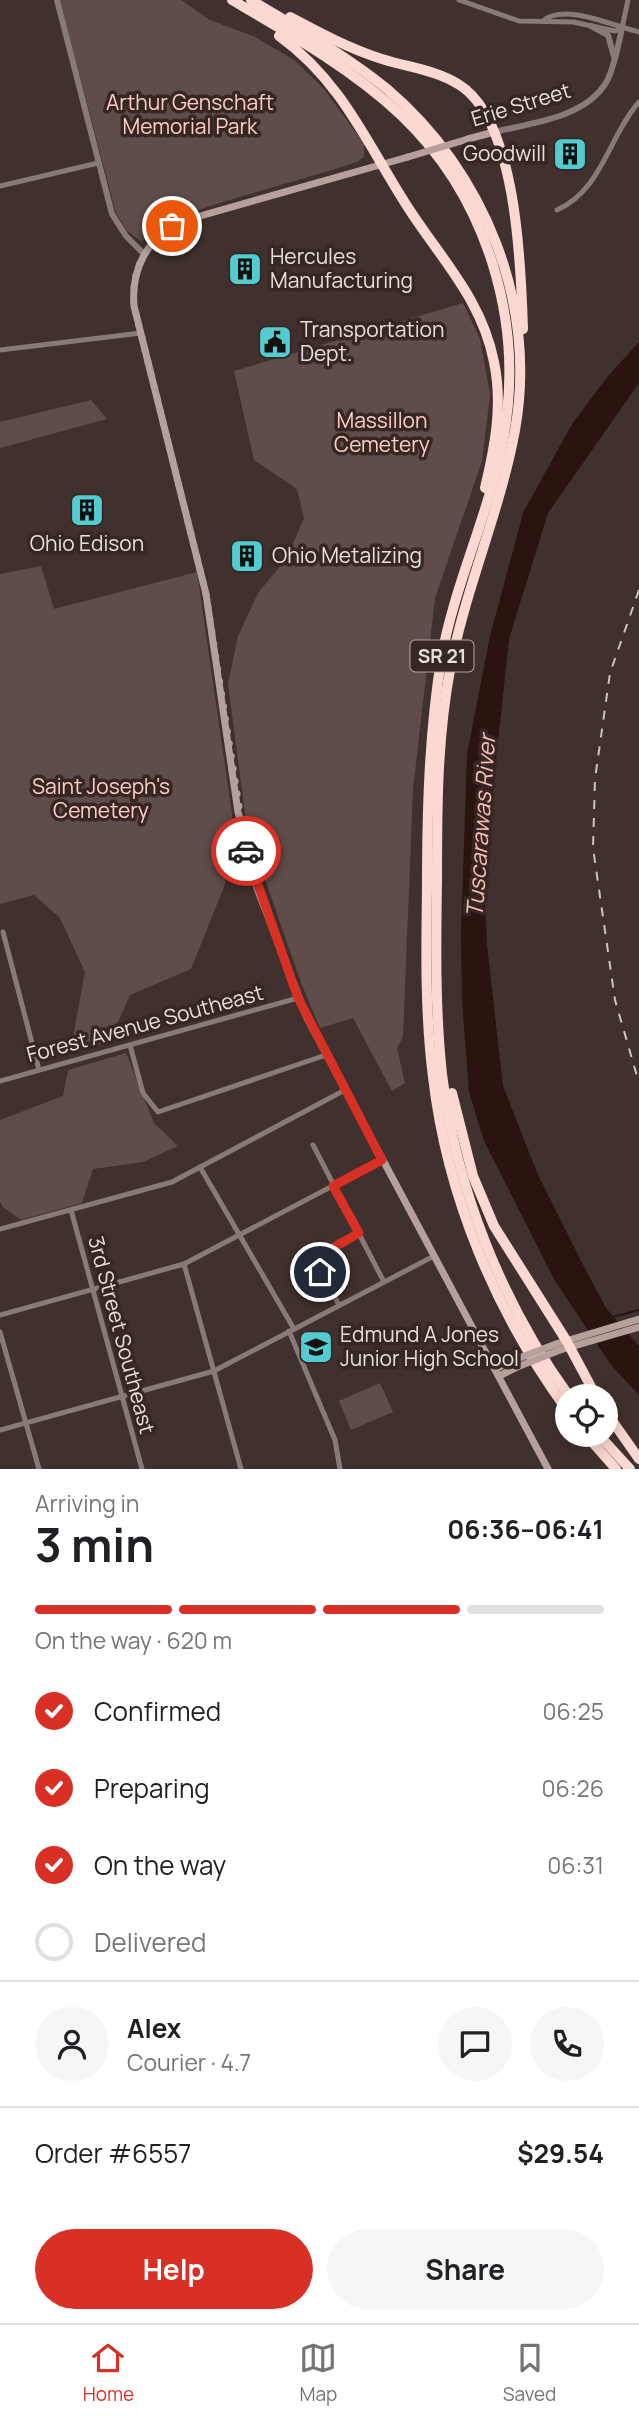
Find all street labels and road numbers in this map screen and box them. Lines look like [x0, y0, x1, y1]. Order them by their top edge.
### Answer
street label: Erie Street [468, 76, 574, 132]
road number: SR 21 [410, 640, 474, 671]
street label: Forest Avenue Southeast [23, 978, 266, 1068]
street label: 3rd Street Southeast [82, 1233, 162, 1437]

